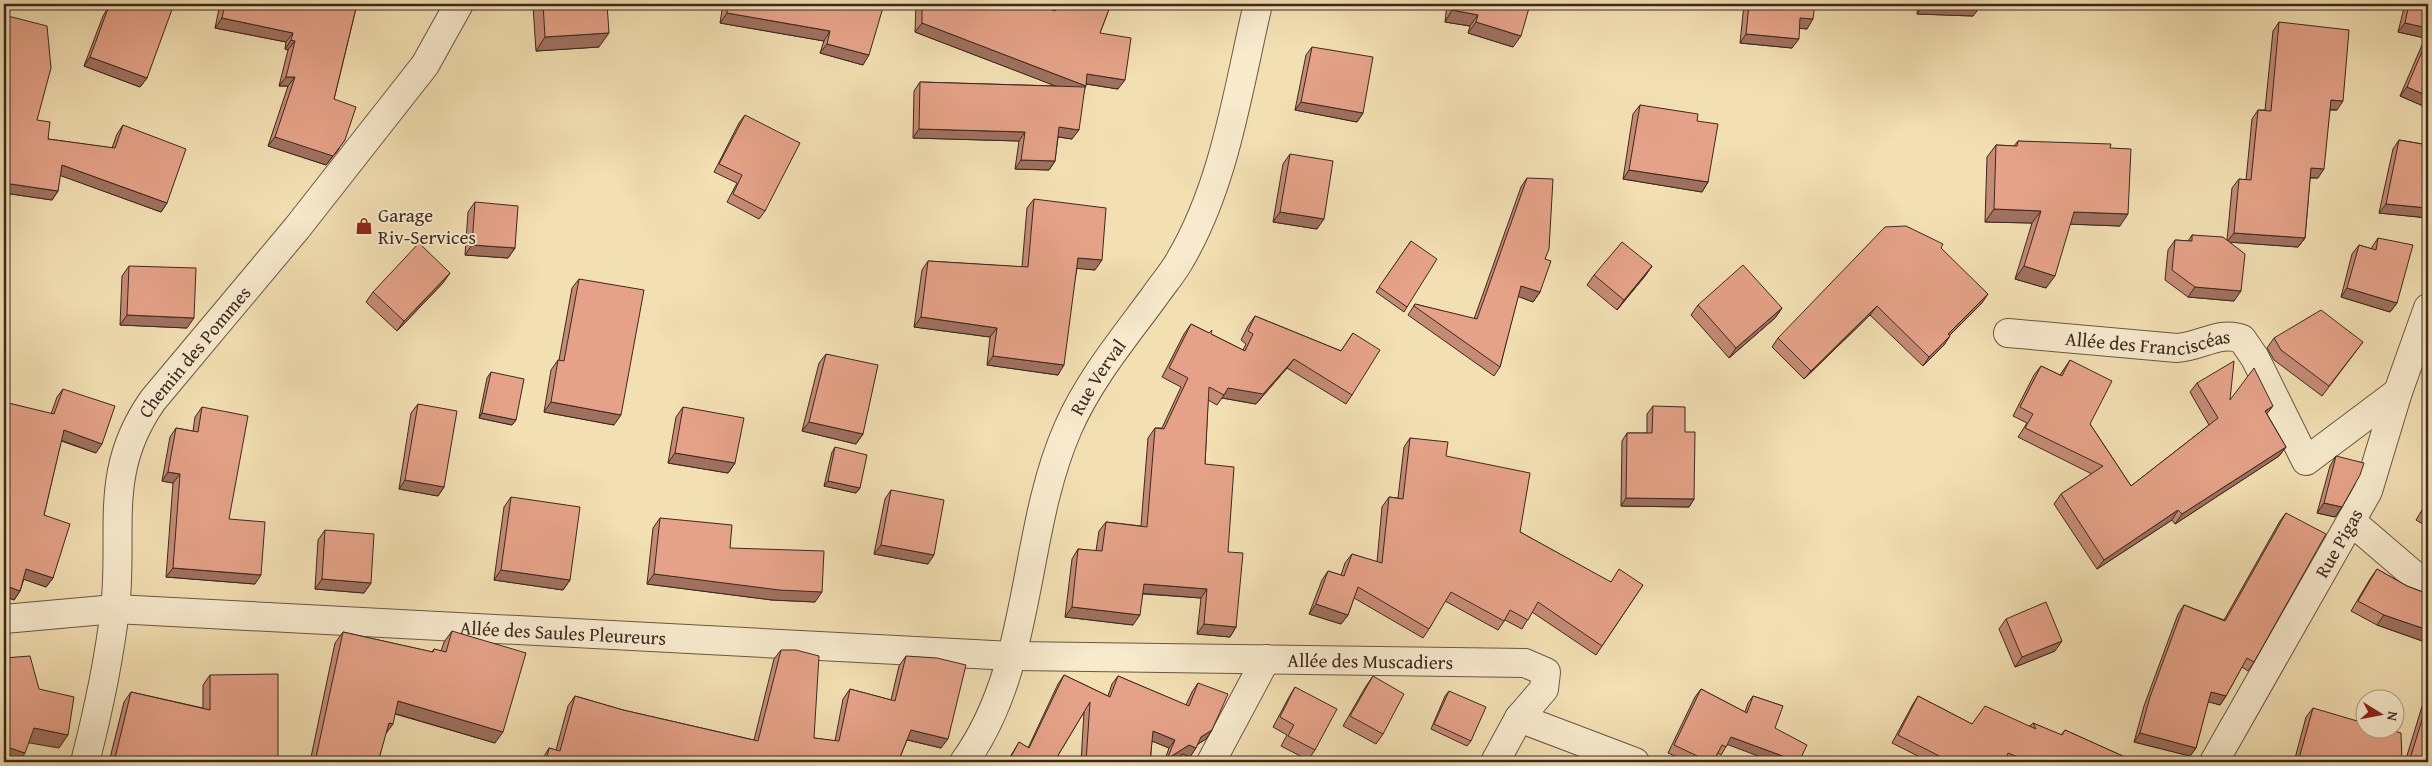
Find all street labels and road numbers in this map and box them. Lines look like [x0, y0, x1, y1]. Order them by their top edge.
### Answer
street label: Chemin des Pommes [131, 279, 257, 423]
street label: Allée des Franciscéas [2064, 322, 2231, 362]
street label: Rue Verval [1062, 333, 1132, 420]
street label: Rue Pigas [2308, 503, 2369, 583]
street label: Allée des Saules Pleureurs [459, 613, 667, 652]
street label: Allée des Muscadiers [1287, 646, 1453, 676]

